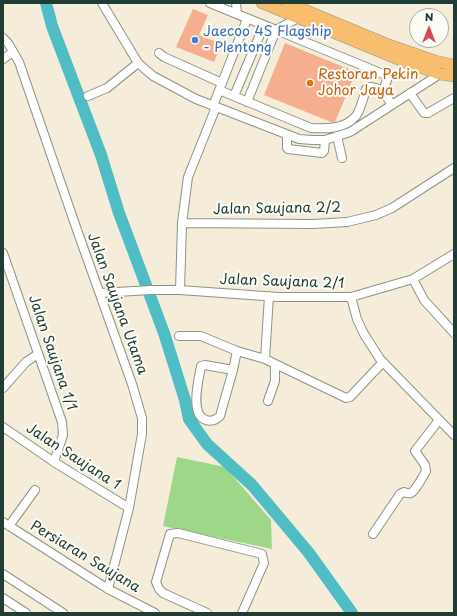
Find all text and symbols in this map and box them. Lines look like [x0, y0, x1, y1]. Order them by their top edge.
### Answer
north arrow [409, 8, 449, 48]
text: N [425, 8, 433, 25]
place label: Jaecoo 4S Flagship - Plentong [203, 24, 332, 56]
marker: Jaecoo 4S Flagship - Plentong [190, 35, 200, 45]
place label: Restoran Pekin Johor Jaya [318, 67, 418, 100]
marker: Restoran Pekin Johor Jaya [305, 78, 315, 88]
street label: Jalan Saujana 2/2 [213, 199, 341, 219]
street label: Jalan Saujana Utama [84, 231, 150, 377]
street label: Jalan Saujana 2/1 [219, 271, 345, 293]
street label: Jalan Saujana 1/1 [24, 293, 80, 413]
street label: Jalan Saujana 1 [23, 420, 123, 494]
street label: Persiaran Saujana [27, 518, 143, 596]

